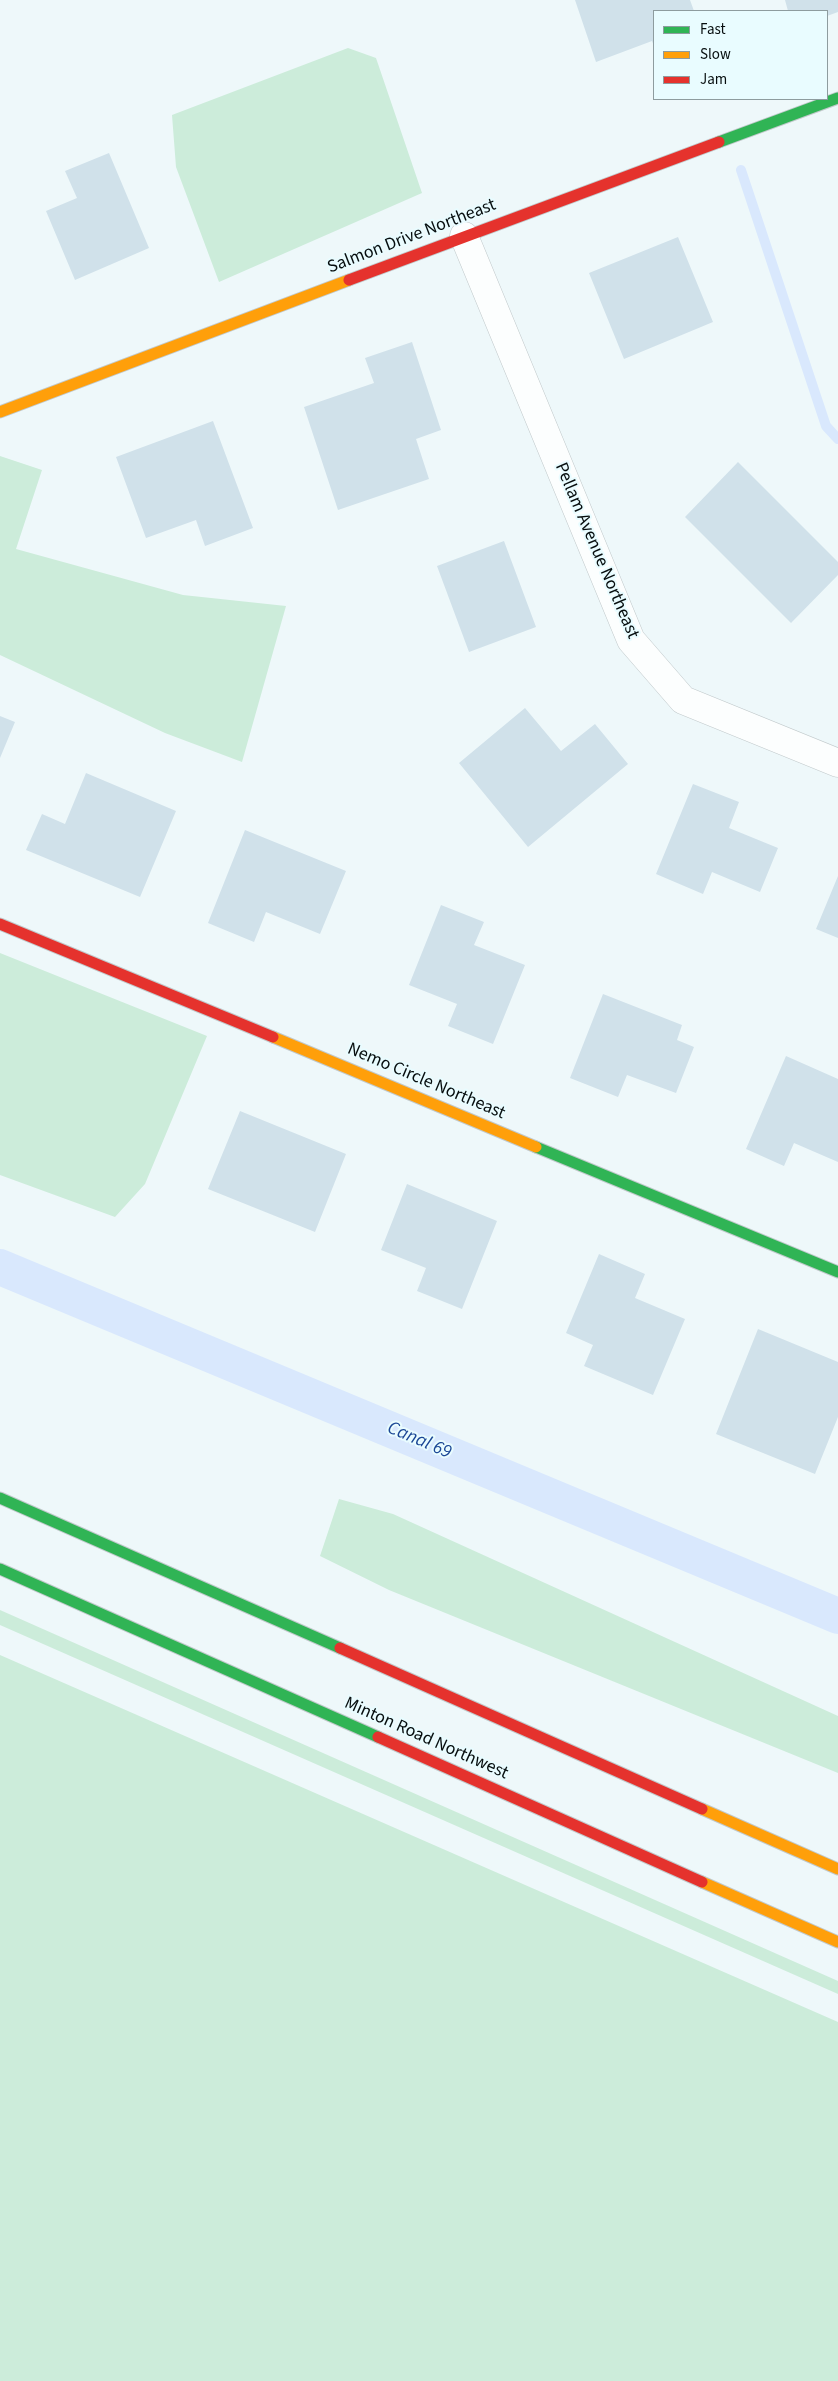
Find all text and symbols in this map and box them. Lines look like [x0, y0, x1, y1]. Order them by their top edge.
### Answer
legend [653, 10, 828, 100]
text: Fast [700, 19, 726, 40]
text: Slow [700, 44, 731, 65]
text: Jam [700, 69, 727, 90]
street label: Salmon Drive Northeast [325, 195, 499, 279]
street label: Pellam Avenue Northeast [549, 460, 643, 642]
street label: Nemo Circle Northeast [344, 1039, 508, 1125]
water label: Canal 69 [383, 1417, 455, 1465]
street label: Minton Road Northwest [341, 1693, 511, 1785]

